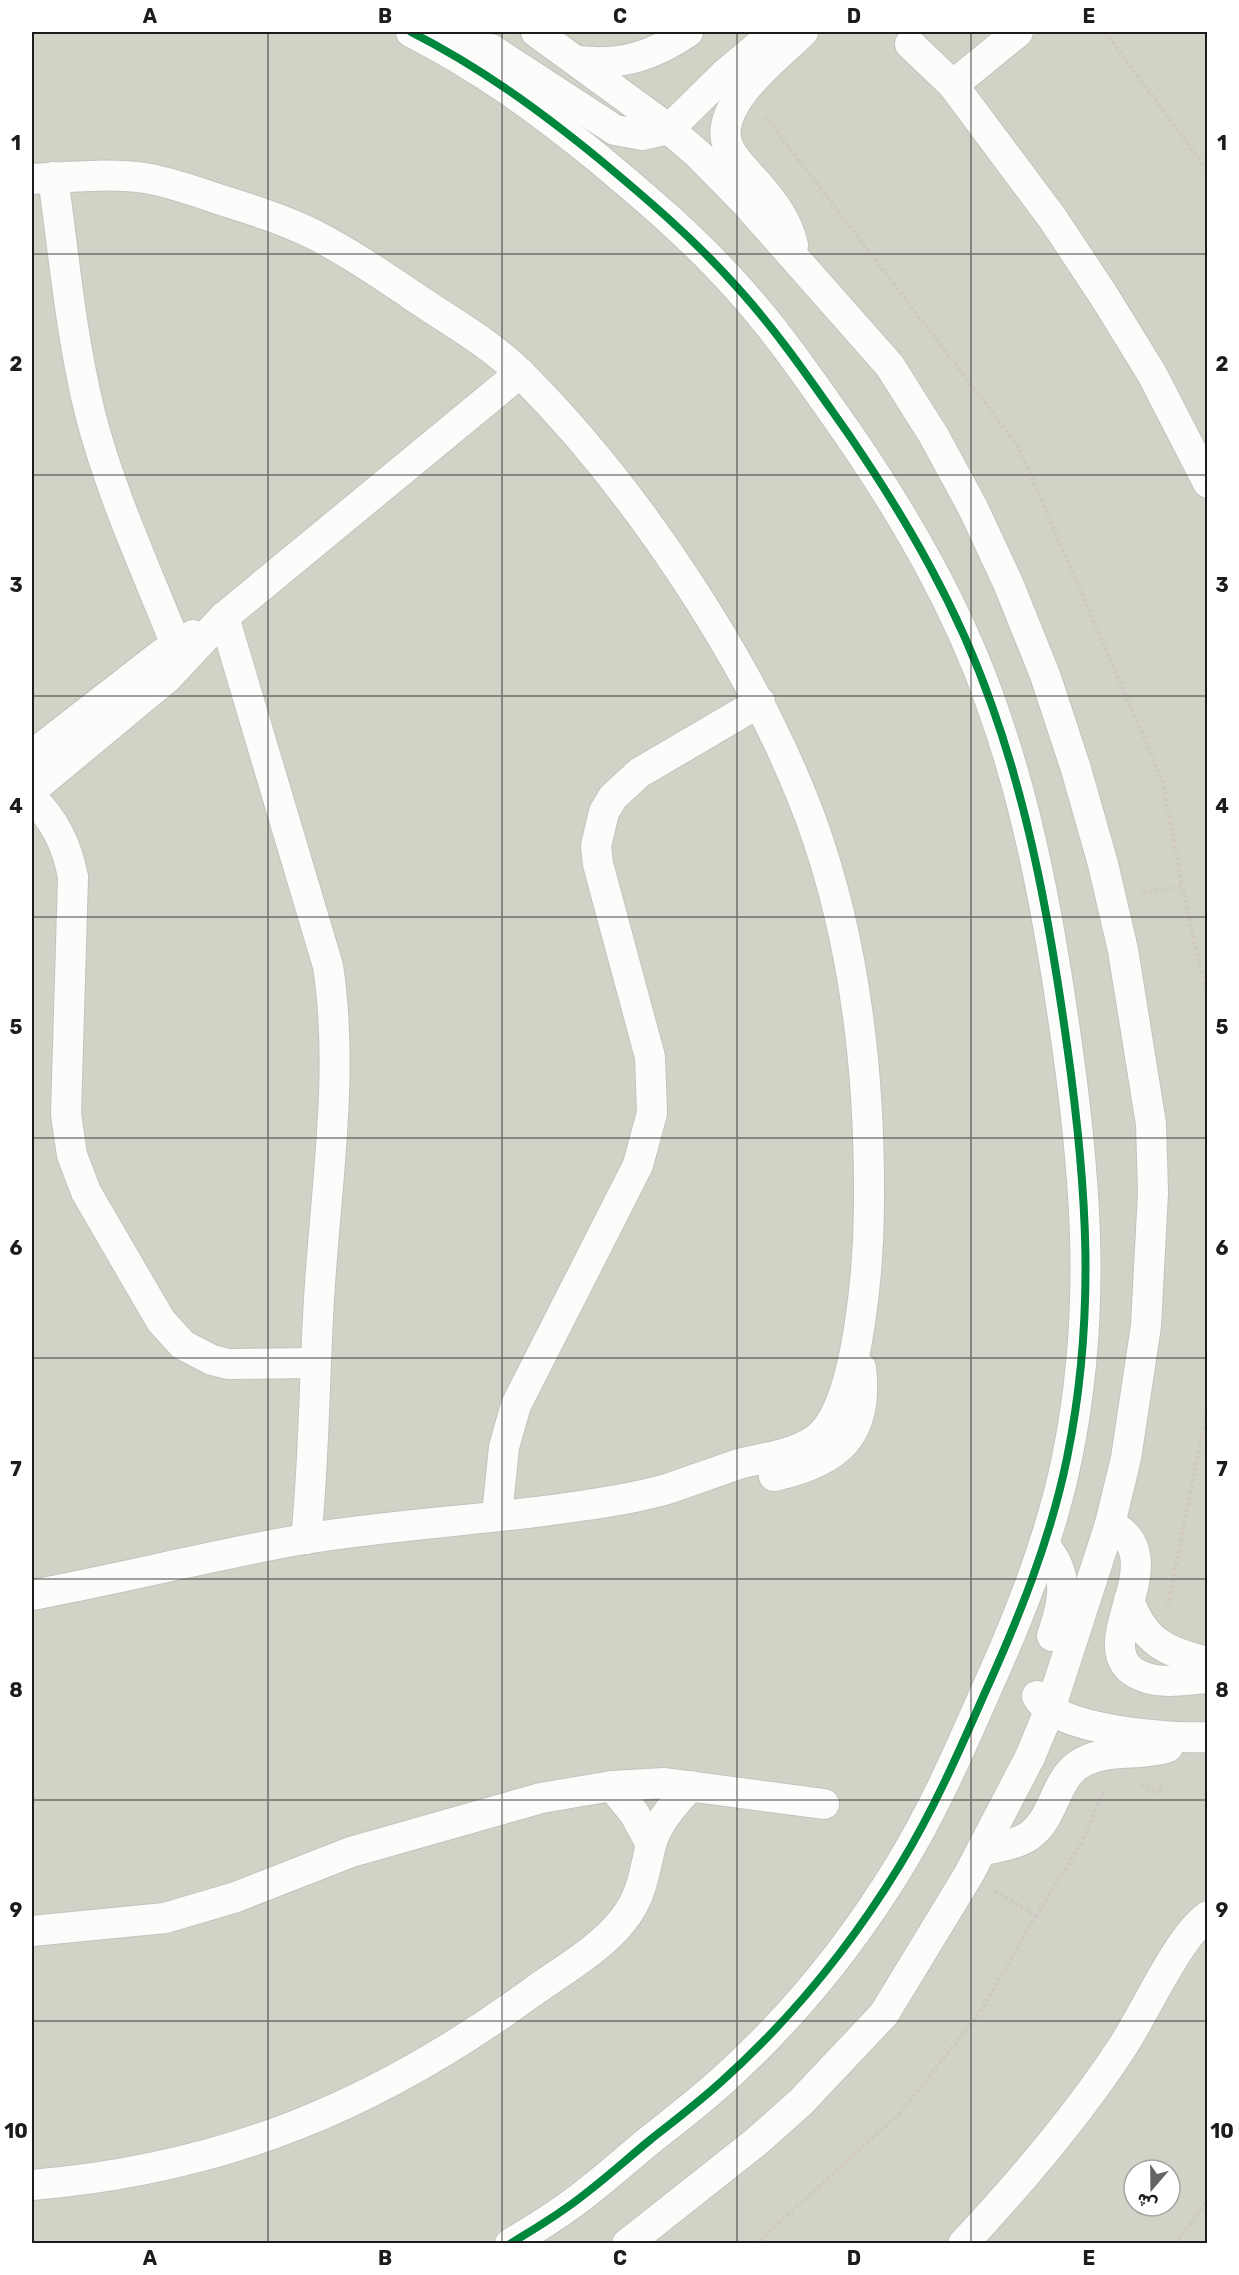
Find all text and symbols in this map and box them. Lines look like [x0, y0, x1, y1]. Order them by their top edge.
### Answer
text: A [143, 4, 158, 28]
text: B [378, 4, 392, 28]
text: C [613, 4, 627, 28]
text: D [847, 4, 861, 28]
text: E [1083, 4, 1095, 28]
text: 1 [11, 131, 21, 155]
text: 1 [1217, 131, 1227, 155]
text: 2 [10, 352, 23, 376]
text: 2 [1216, 352, 1229, 376]
text: 3 [9, 573, 23, 597]
text: 3 [1215, 573, 1229, 597]
text: 4 [9, 794, 23, 818]
text: 4 [1215, 794, 1229, 818]
text: 5 [10, 1015, 23, 1039]
text: 5 [1216, 1015, 1229, 1039]
text: 6 [9, 1236, 23, 1260]
text: 6 [1215, 1236, 1229, 1260]
text: 7 [10, 1457, 22, 1481]
text: 7 [1216, 1457, 1228, 1481]
text: 8 [9, 1678, 23, 1702]
text: 8 [1215, 1678, 1229, 1702]
text: 9 [10, 1898, 23, 1922]
text: 9 [1216, 1898, 1229, 1922]
text: 10 [4, 2119, 28, 2143]
text: 10 [1210, 2119, 1234, 2143]
north arrow [1122, 2158, 1182, 2218]
text: ش [1134, 2189, 1160, 2214]
text: A [143, 2246, 158, 2270]
text: B [378, 2246, 392, 2270]
text: C [613, 2246, 627, 2270]
text: D [847, 2246, 861, 2270]
text: E [1083, 2246, 1095, 2270]

